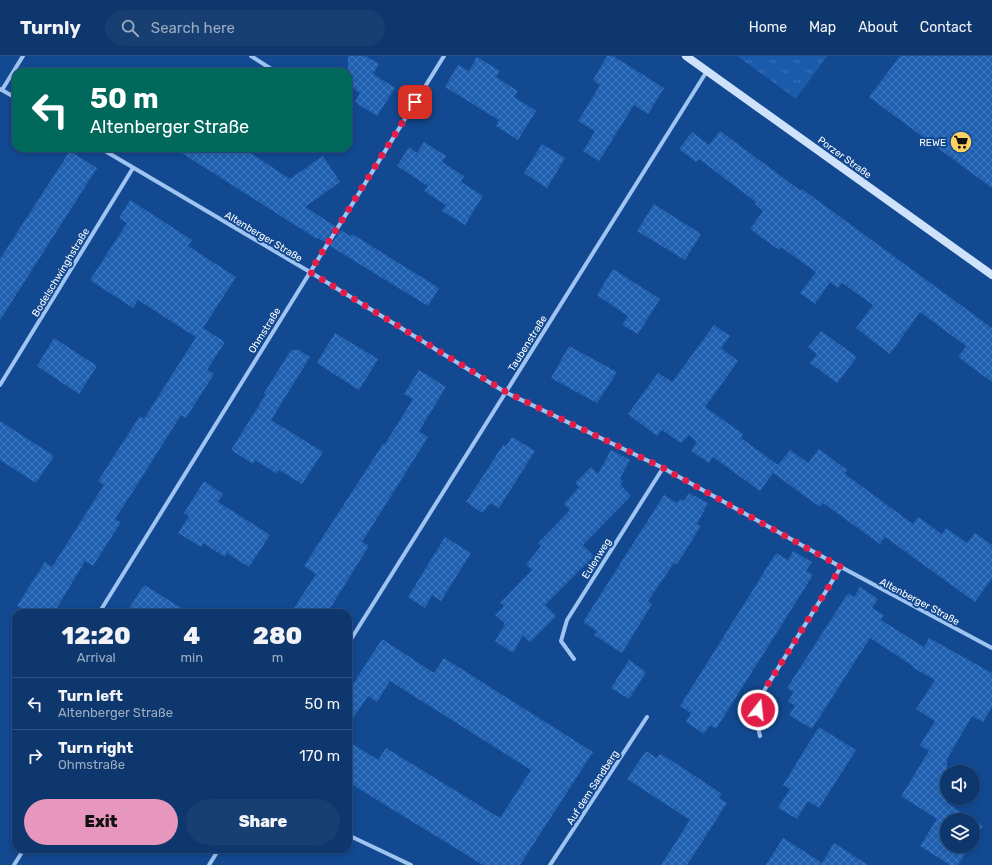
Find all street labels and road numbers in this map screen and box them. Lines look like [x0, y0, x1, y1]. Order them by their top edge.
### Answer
street label: Porzer Straße [815, 134, 874, 182]
street label: Altenberger Straße [223, 209, 305, 265]
street label: Bodelschwinghstraße [30, 226, 92, 319]
street label: Ohmstraße [246, 305, 284, 356]
street label: Taubenstraße [506, 313, 550, 374]
street label: Eulenweg [580, 536, 614, 581]
street label: Altenberger Straße [878, 576, 962, 628]
street label: Auf dem Sandberg [564, 748, 621, 827]

